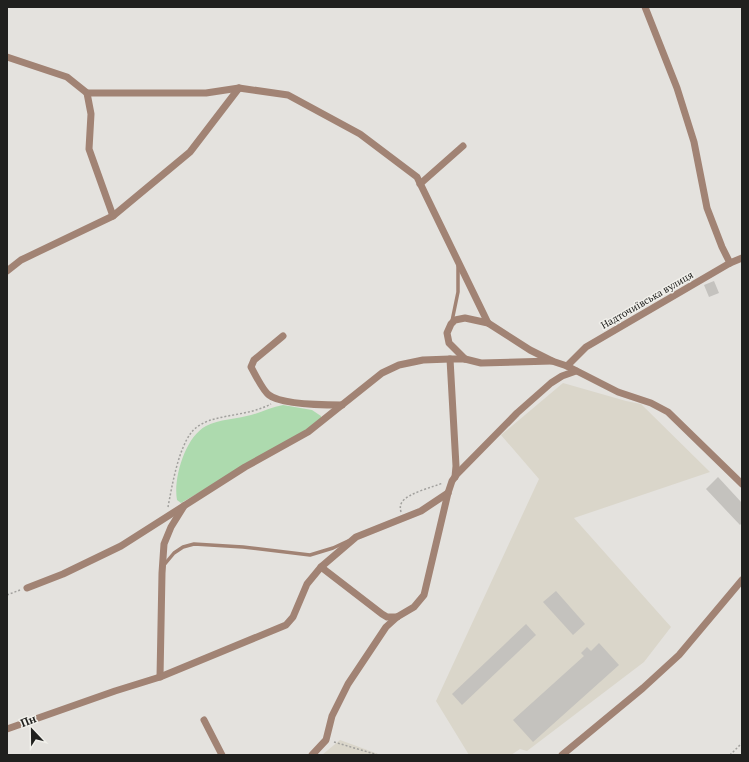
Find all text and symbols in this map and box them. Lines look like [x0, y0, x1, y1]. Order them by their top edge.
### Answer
street label: Надточиївська вулиця [598, 268, 696, 332]
north arrow [12, 710, 52, 750]
text: Пн [18, 711, 38, 730]

